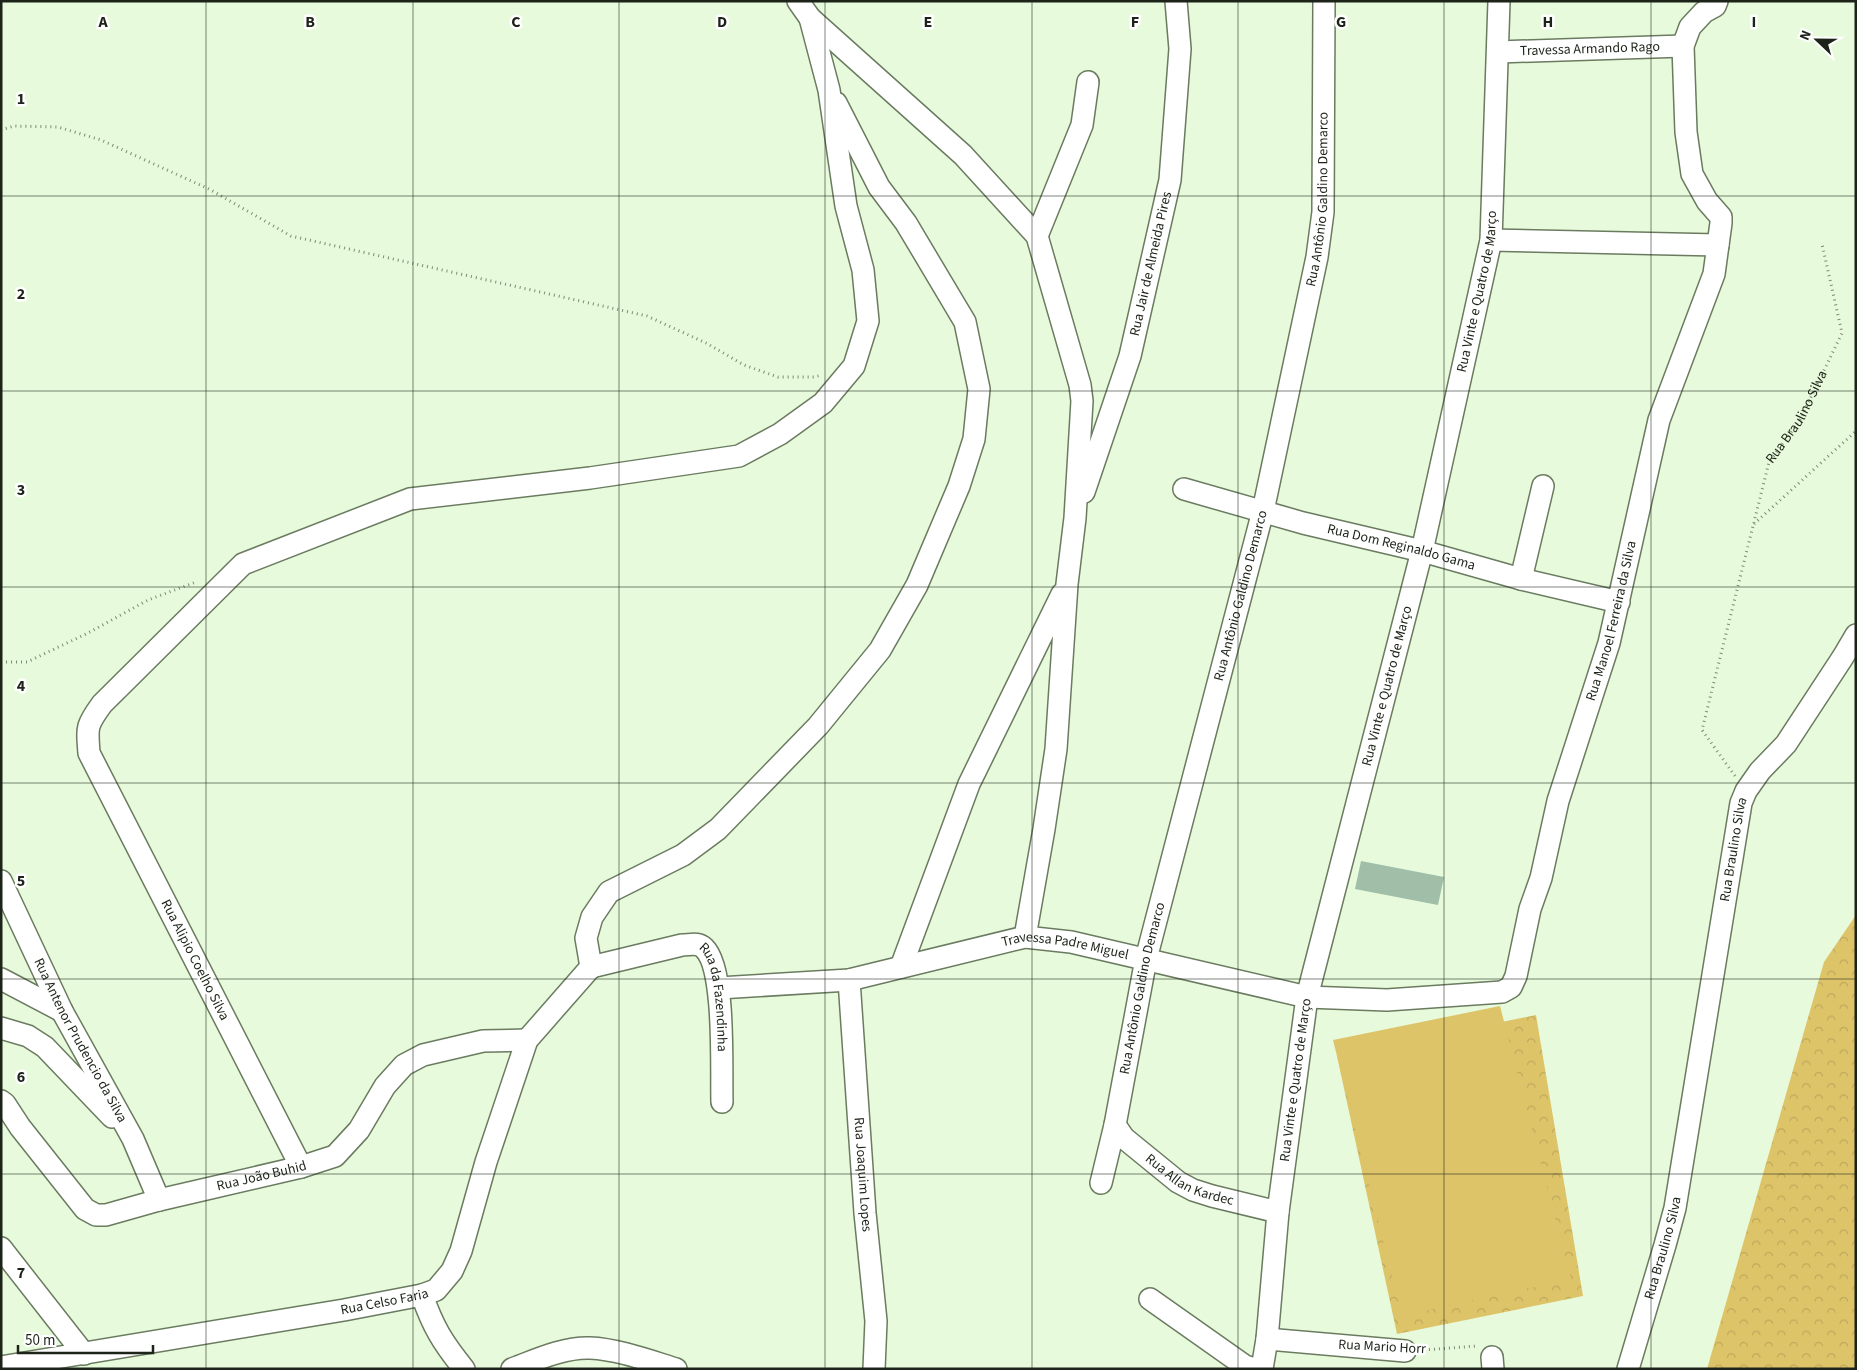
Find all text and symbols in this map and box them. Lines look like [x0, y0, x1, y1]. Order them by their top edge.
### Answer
text: A [97, 11, 108, 33]
text: B [305, 11, 315, 33]
text: C [511, 11, 521, 33]
text: D [717, 11, 727, 33]
text: E [924, 11, 932, 33]
text: F [1131, 11, 1139, 33]
text: G [1336, 11, 1346, 33]
text: H [1543, 11, 1553, 33]
text: I [1752, 11, 1756, 33]
north arrow [1792, 15, 1842, 65]
text: N [1795, 27, 1817, 44]
street label: Travessa Armando Rago [1520, 37, 1660, 61]
text: 1 [17, 88, 25, 110]
street label: Rua Antônio Galdino Demarco [1301, 112, 1333, 288]
street label: Rua Jair de Almeida Pires [1125, 190, 1177, 338]
street label: Rua Vinte e Quatro de Março [1452, 210, 1502, 374]
text: 2 [17, 283, 25, 305]
street label: Rua Braulino Silva [1761, 367, 1832, 468]
text: 3 [17, 479, 25, 501]
street label: Rua Antônio Galdino Demarco [1209, 508, 1273, 683]
street label: Rua Dom Reginaldo Gama [1325, 519, 1478, 576]
street label: Rua Manoel Ferreira da Silva [1581, 539, 1642, 704]
street label: Rua Vinte e Quatro de Março [1357, 604, 1417, 768]
text: 4 [17, 675, 26, 697]
street label: Rua Braulino Silva [1715, 794, 1752, 903]
text: 5 [17, 870, 25, 892]
street label: Rua Alipio Coelho Silva [156, 896, 234, 1024]
street label: Rua Antônio Galdino Demarco [1115, 900, 1170, 1076]
street label: Travessa Padre Miguel [999, 927, 1131, 965]
street label: Rua da Fazendinha [694, 938, 732, 1052]
street label: Rua Antenor Prudencio da Silva [29, 955, 132, 1126]
street label: Rua Vinte e Quatro de Março [1275, 997, 1317, 1163]
text: 6 [17, 1066, 25, 1088]
street label: Rua Joaquim Lopes [848, 1117, 877, 1233]
street label: Rua Allan Kardec [1141, 1149, 1236, 1211]
street label: Rua João Buhid [215, 1156, 309, 1196]
street label: Rua Braulino Silva [1639, 1195, 1687, 1302]
text: 7 [17, 1262, 25, 1284]
street label: Rua Celso Faria [339, 1283, 431, 1320]
scale bar [18, 1322, 152, 1354]
text: 50 m [25, 1330, 55, 1351]
street label: Rua Mario Horr [1338, 1335, 1427, 1359]

